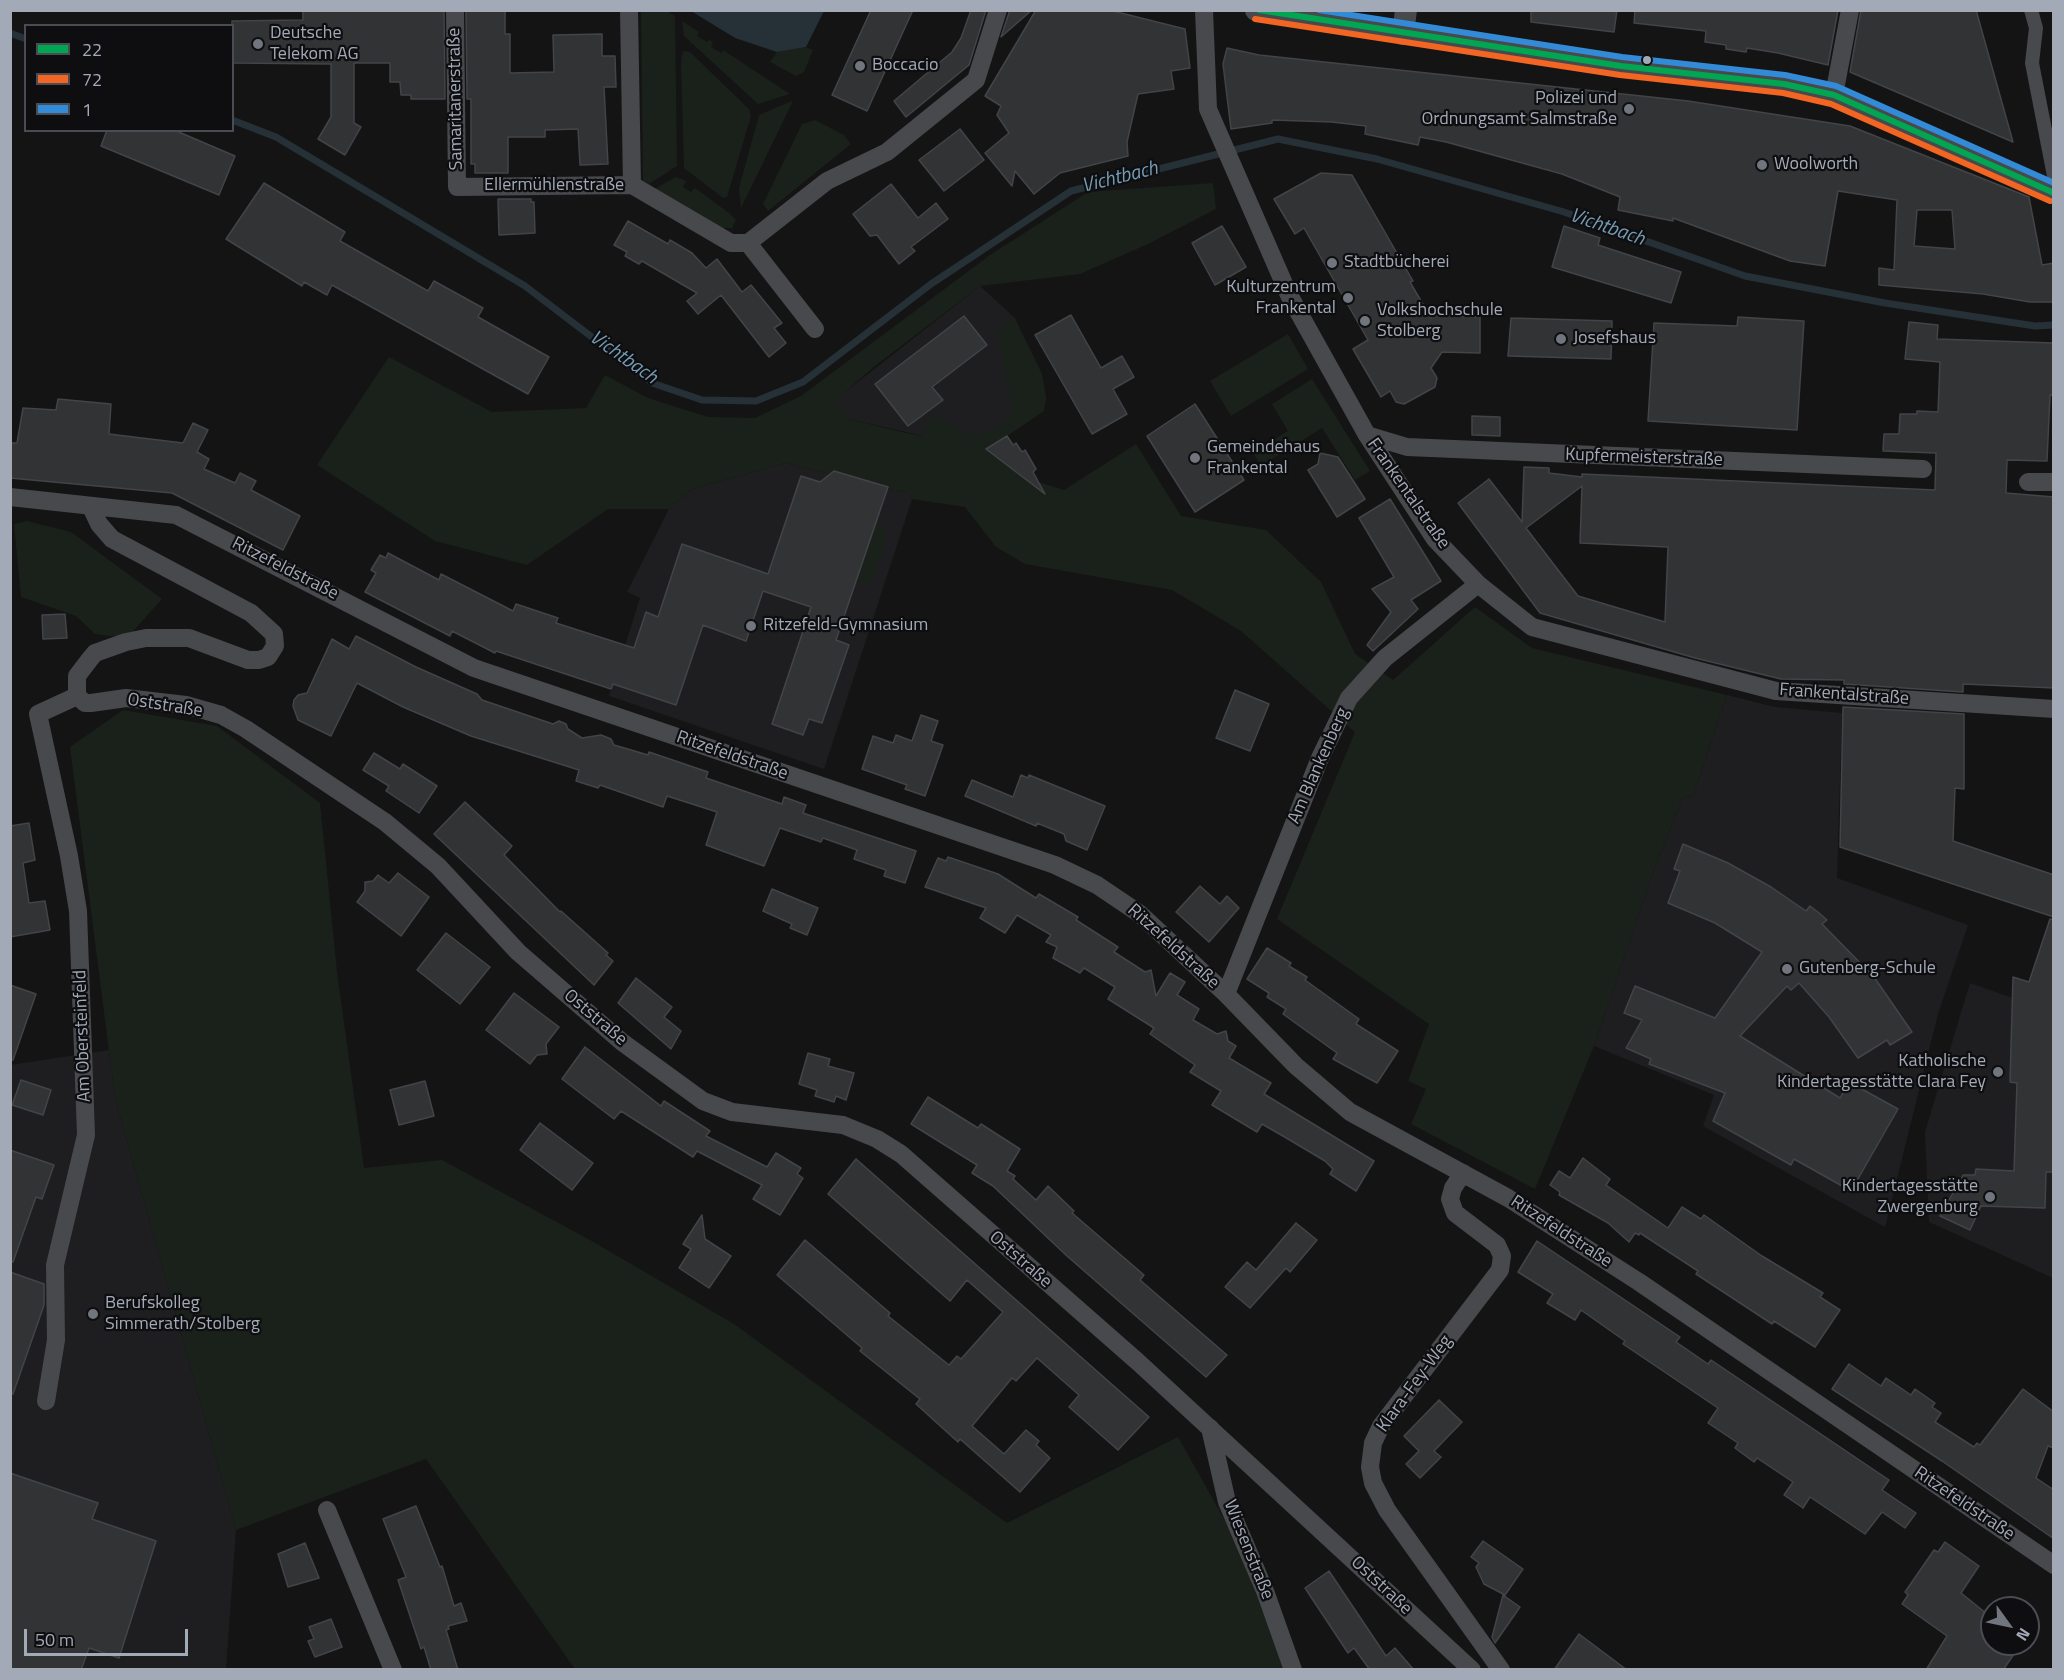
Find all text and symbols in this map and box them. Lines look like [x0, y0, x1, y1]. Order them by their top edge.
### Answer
place label: Deutsche Telekom AG [270, 23, 359, 66]
legend [24, 24, 234, 132]
street label: Samaritanerstraße [444, 27, 468, 171]
text: 22 [82, 36, 102, 63]
marker: Deutsche Telekom AG [251, 37, 265, 51]
unlabelled marker [1641, 54, 1653, 66]
place label: Boccacio [872, 55, 938, 77]
marker: Boccacio [853, 59, 867, 73]
text: 72 [82, 66, 102, 93]
place label: Polizei und Ordnungsamt Salmstraße [1421, 88, 1617, 130]
text: 1 [82, 96, 92, 123]
marker: Polizei und Ordnungsamt Salmstraße [1622, 102, 1636, 116]
place label: Woolworth [1774, 154, 1858, 176]
water label: Vichtbach [1080, 157, 1160, 199]
marker: Woolworth [1755, 158, 1769, 172]
street label: Ellermühlenstraße [484, 175, 624, 197]
water label: Vichtbach [1566, 204, 1648, 252]
place label: Stadtbücherei [1344, 252, 1449, 274]
marker: Stadtbücherei [1325, 256, 1339, 270]
place label: Kulturzentrum Frankental [1226, 277, 1336, 320]
marker: Kulturzentrum Frankental [1341, 291, 1355, 305]
place label: Volkshochschule Stolberg [1377, 300, 1503, 342]
marker: Volkshochschule Stolberg [1358, 314, 1372, 328]
water label: Vichtbach [584, 326, 662, 390]
place label: Josefshaus [1573, 328, 1656, 350]
marker: Josefshaus [1554, 332, 1568, 346]
street label: Frankentalstraße [1362, 435, 1454, 553]
place label: Gemeindehaus Frankental [1207, 437, 1320, 480]
street label: Kupfermeisterstraße [1565, 444, 1723, 472]
marker: Gemeindehaus Frankental [1188, 451, 1202, 465]
street label: Ritzefeldstraße [228, 533, 342, 605]
place label: Ritzefeld-Gymnasium [763, 615, 928, 637]
marker: Ritzefeld-Gymnasium [744, 619, 758, 633]
street label: Frankentalstraße [1778, 680, 1910, 710]
street label: Oststraße [126, 689, 204, 723]
street label: Am Blankenberg [1284, 705, 1354, 827]
street label: Ritzefeldstraße [673, 727, 791, 785]
street label: Ritzefeldstraße [1122, 900, 1224, 994]
place label: Gutenberg-Schule [1799, 958, 1936, 980]
marker: Gutenberg-Schule [1780, 962, 1794, 976]
street label: Am Obersteinfeld [70, 969, 96, 1103]
street label: Oststraße [559, 985, 631, 1051]
place label: Katholische Kindertagesstätte Clara Fey [1777, 1051, 1986, 1094]
marker: Katholische Kindertagesstätte Clara Fey [1991, 1065, 2005, 1079]
place label: Kindertagesstätte Zwergenburg [1842, 1176, 1978, 1218]
marker: Kindertagesstätte Zwergenburg [1983, 1190, 1997, 1204]
street label: Ritzefeldstraße [1506, 1191, 1616, 1273]
street label: Oststraße [984, 1227, 1056, 1293]
place label: Berufskolleg Simmerath/Stolberg [105, 1293, 260, 1336]
marker: Berufskolleg Simmerath/Stolberg [86, 1307, 100, 1321]
street label: Klara-Fey-Weg [1373, 1331, 1457, 1437]
street label: Ritzefeldstraße [1910, 1462, 2018, 1546]
street label: Wiesenstraße [1218, 1497, 1278, 1603]
street label: Oststraße [1346, 1552, 1416, 1620]
north arrow [1980, 1596, 2040, 1656]
scale bar [27, 1617, 190, 1655]
text: N [2010, 1624, 2037, 1646]
text: 50 m [35, 1626, 74, 1653]

